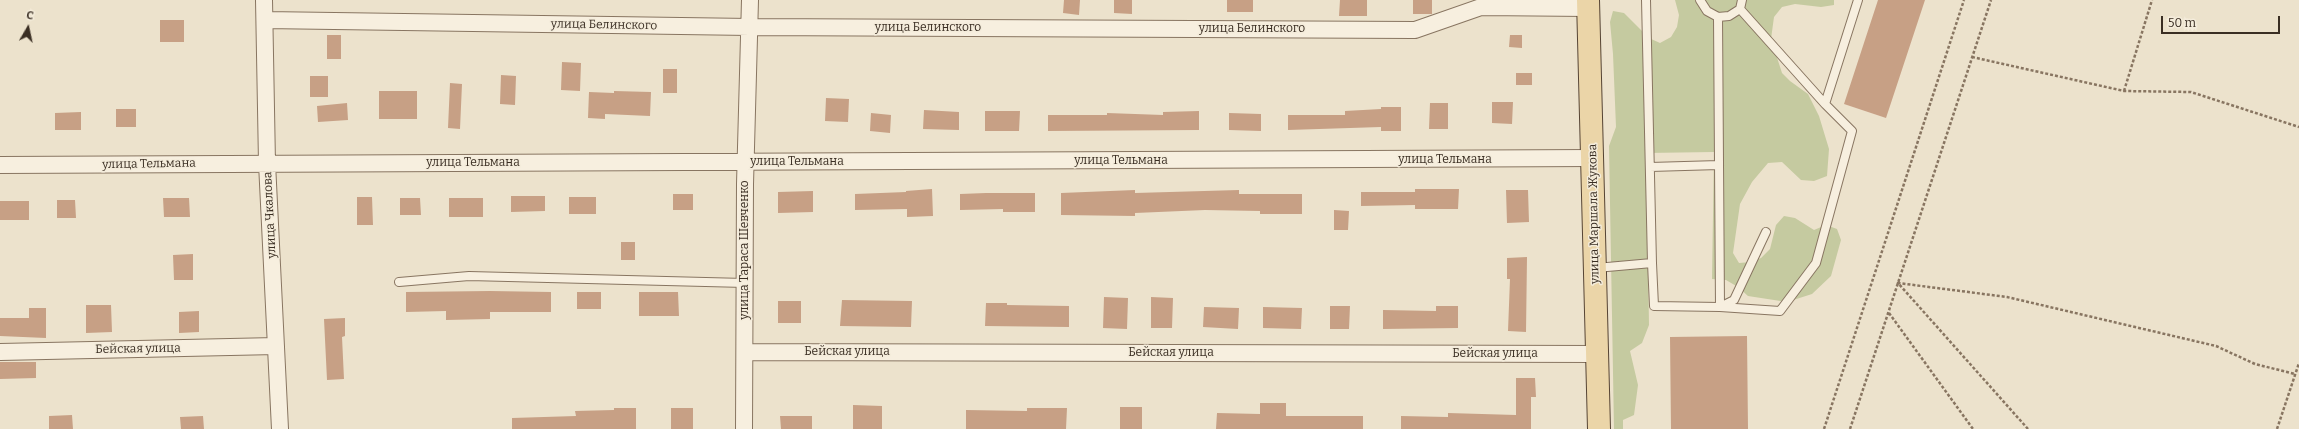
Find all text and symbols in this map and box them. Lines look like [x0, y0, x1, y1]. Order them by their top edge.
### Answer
north arrow [8, 8, 48, 48]
scale bar [2163, 8, 2282, 34]
text: С [25, 9, 34, 23]
text: 50 m [2168, 16, 2196, 30]
street label: улица Белинского [551, 17, 657, 33]
street label: улица Белинского [875, 21, 981, 35]
street label: улица Белинского [1199, 22, 1305, 36]
street label: улица Маршала Жукова [1586, 144, 1602, 284]
street label: улица Тельмана [1398, 153, 1492, 167]
street label: улица Тельмана [1074, 154, 1168, 168]
street label: улица Тельмана [750, 155, 844, 169]
street label: улица Тельмана [102, 156, 196, 172]
street label: улица Тельмана [426, 156, 520, 170]
street label: улица Чкалова [261, 171, 279, 259]
street label: улица Тараса Шевченко [738, 180, 752, 320]
street label: Бейская улица [95, 341, 181, 357]
street label: Бейская улица [804, 345, 890, 359]
street label: Бейская улица [1128, 346, 1214, 360]
street label: Бейская улица [1452, 347, 1538, 361]

